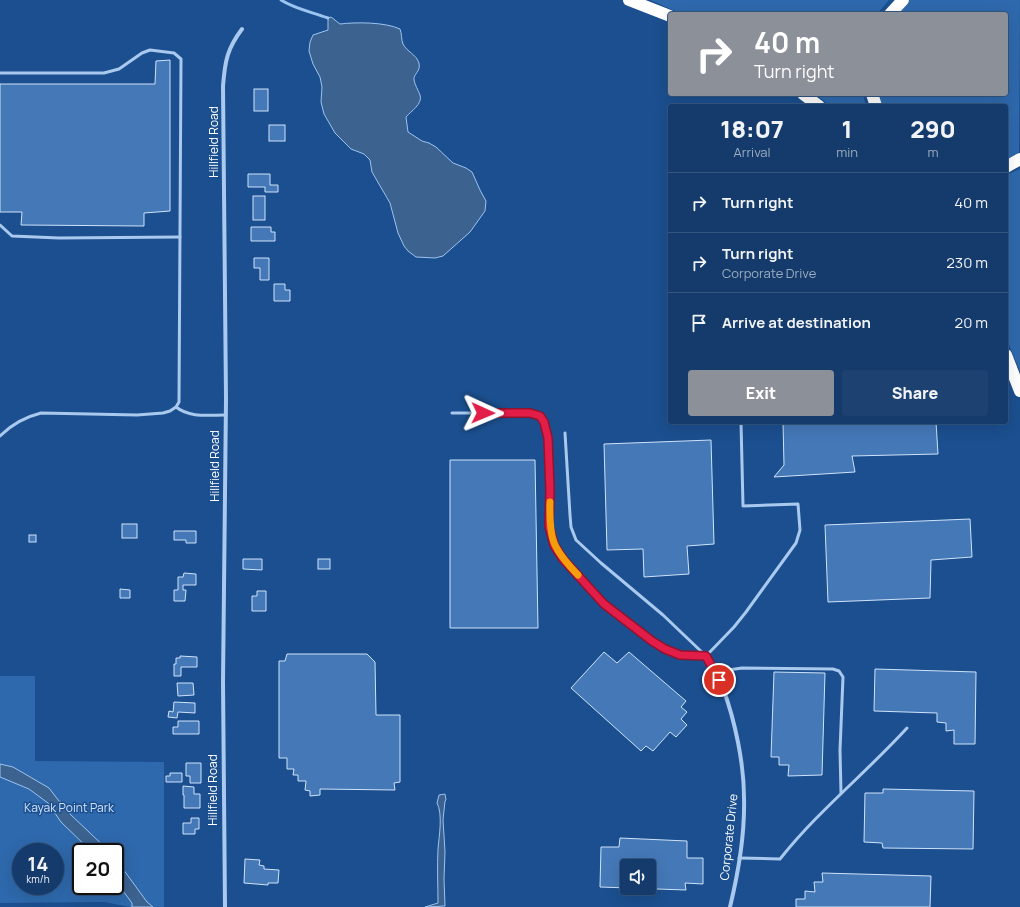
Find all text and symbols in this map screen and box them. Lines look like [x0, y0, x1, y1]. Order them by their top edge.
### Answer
text: 40 m [754, 23, 820, 61]
icon: right [688, 28, 740, 80]
text: Turn right [754, 59, 835, 83]
street label: Hillfield Road [205, 106, 222, 178]
text: 18:07 [720, 112, 784, 145]
text: 1 [842, 112, 852, 145]
text: 290 [910, 112, 956, 145]
text: Arrival [734, 143, 771, 161]
text: min [836, 143, 858, 161]
text: m [927, 143, 938, 161]
icon: right [688, 192, 710, 214]
text: Turn right [722, 192, 793, 213]
text: 40 m [954, 192, 988, 213]
text: Turn right [722, 243, 793, 264]
icon: right [688, 252, 710, 274]
text: 230 m [946, 252, 988, 273]
text: Corporate Drive [722, 264, 816, 282]
icon: arrive [688, 312, 710, 334]
text: Arrive at destination [722, 312, 871, 333]
text: 20 m [955, 312, 988, 333]
button: Exit [688, 370, 834, 416]
button: Share [842, 370, 988, 416]
position arrow [462, 392, 504, 434]
street label: Hillfield Road [206, 430, 223, 502]
pin [702, 663, 736, 697]
icon: arrive [708, 669, 730, 691]
street label: Hillfield Road [204, 754, 221, 826]
street label: Corporate Drive [716, 793, 742, 881]
park label: Kayak Point Park [24, 799, 115, 816]
speed limit sign: 20 [72, 843, 124, 895]
text: 14 [28, 850, 48, 877]
map controls [620, 859, 656, 895]
button: sound [620, 859, 656, 895]
text: km/h [26, 872, 50, 886]

